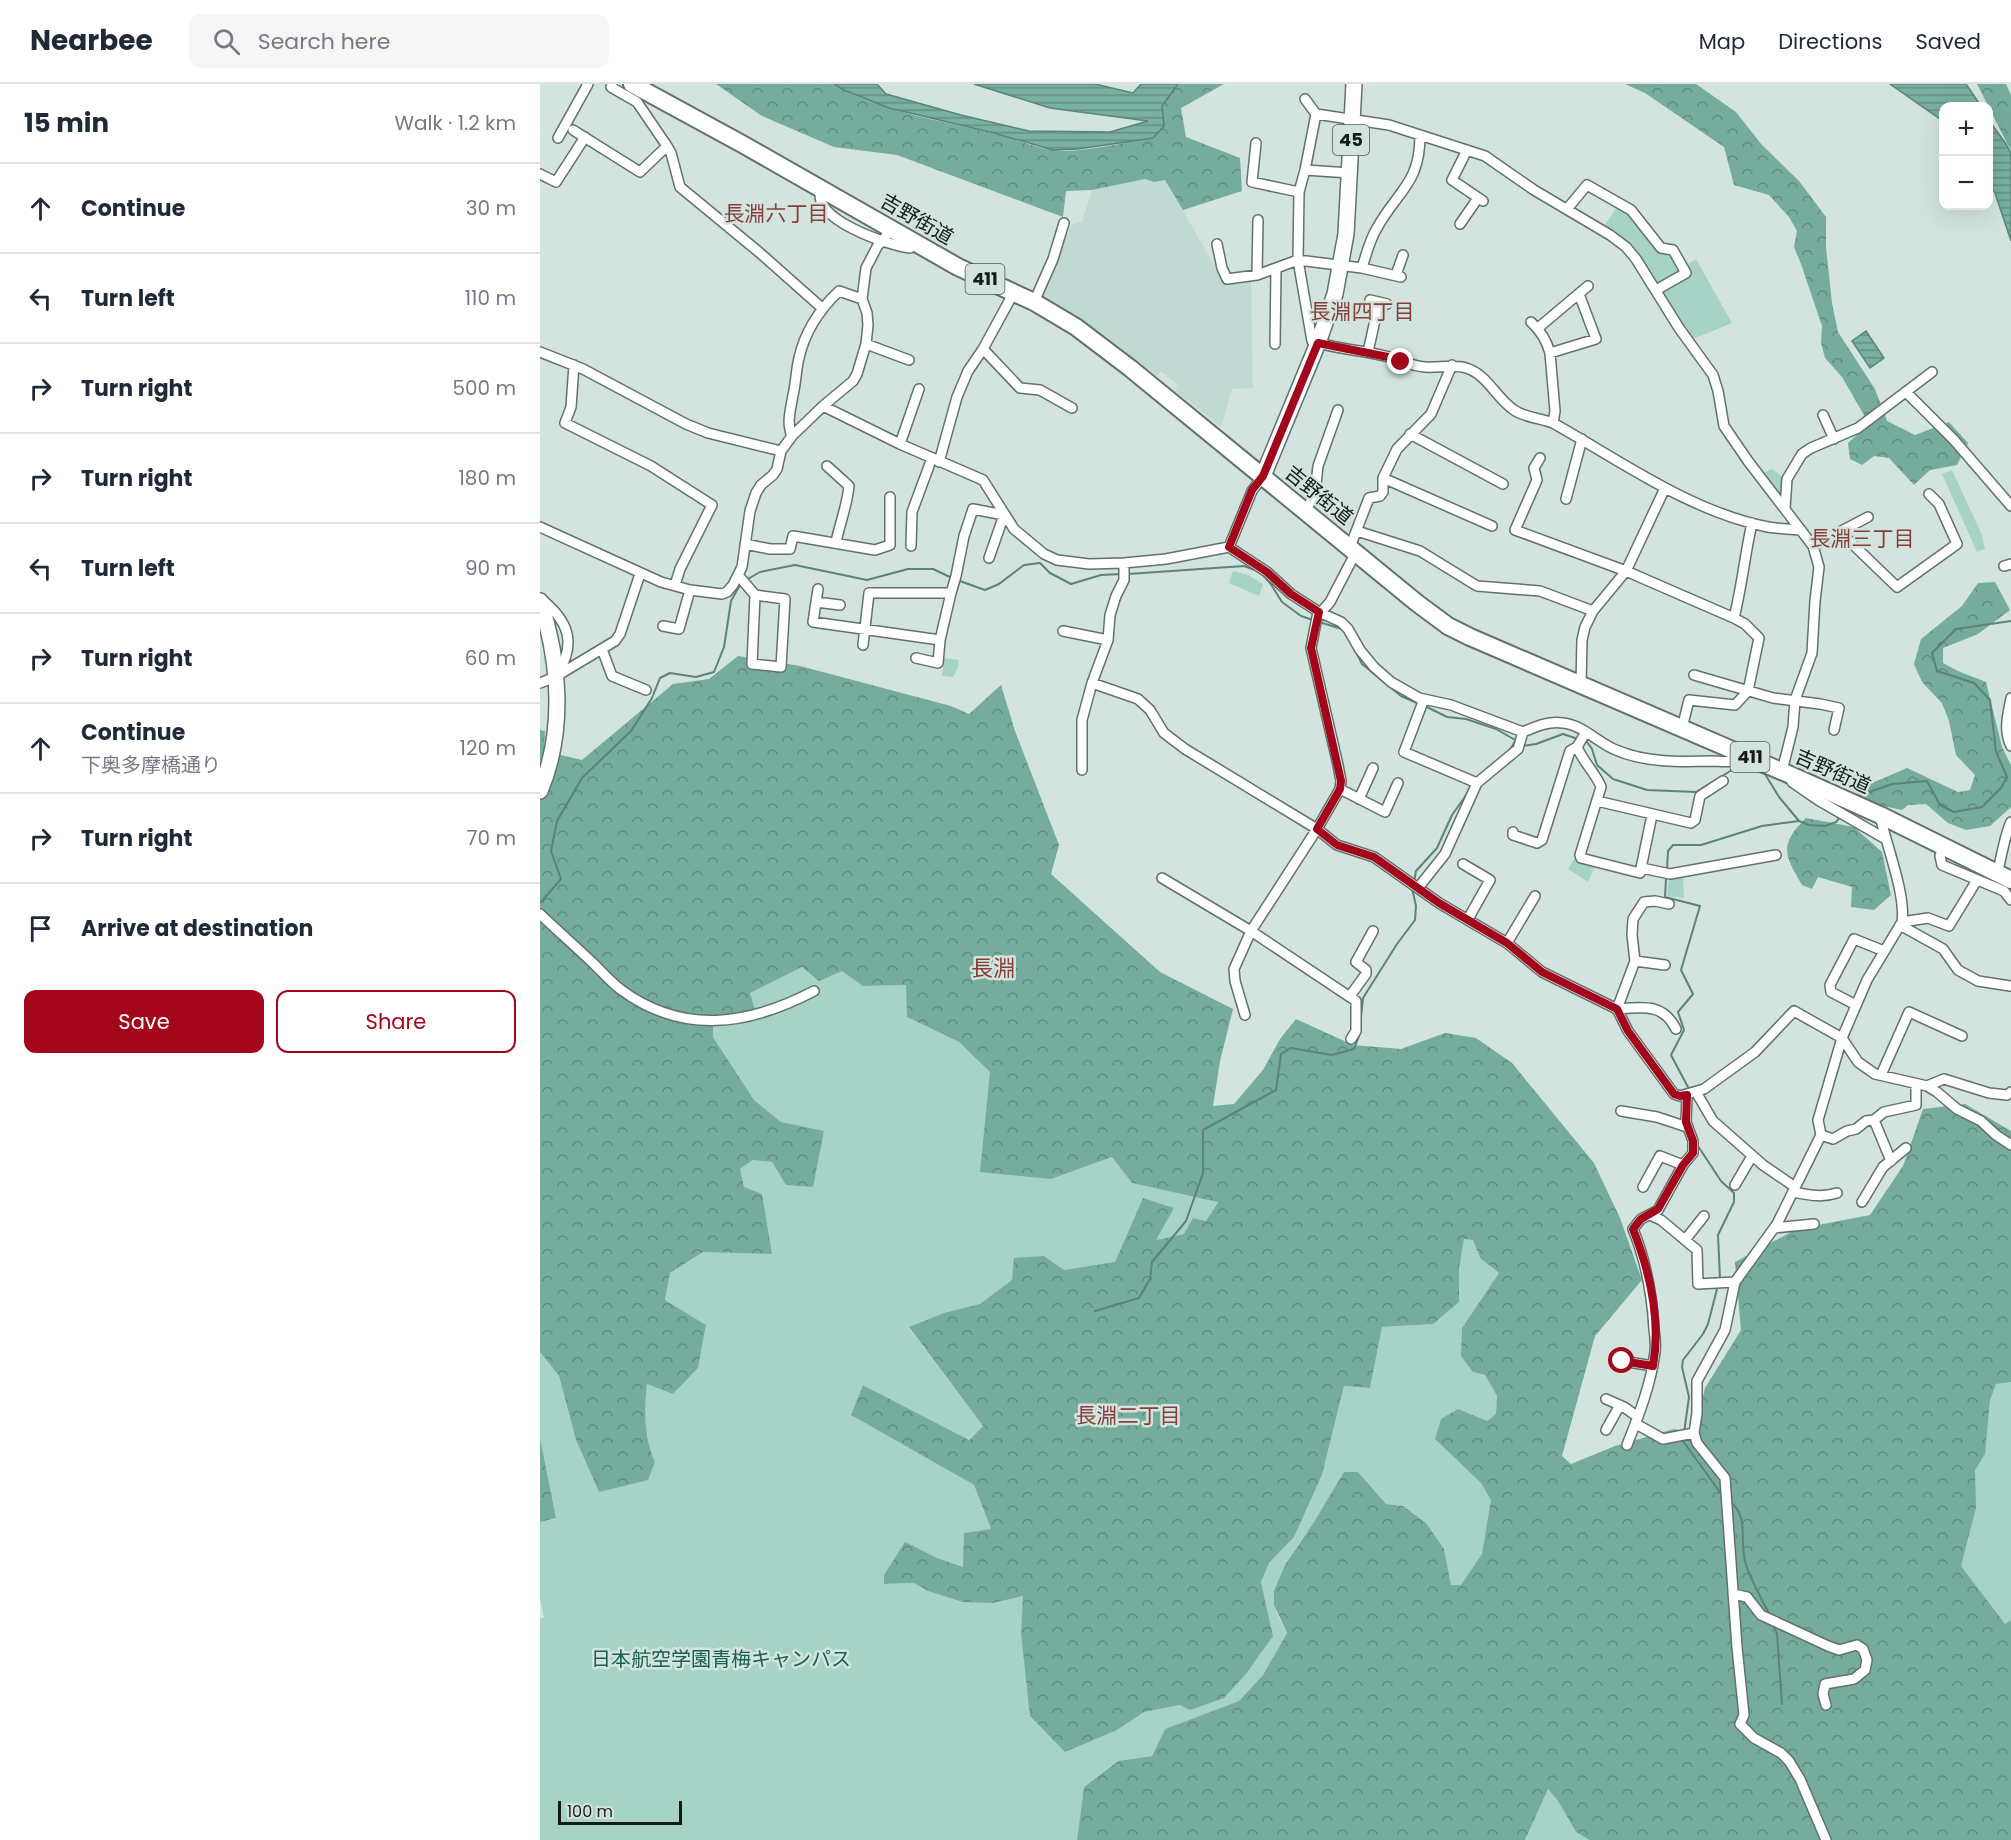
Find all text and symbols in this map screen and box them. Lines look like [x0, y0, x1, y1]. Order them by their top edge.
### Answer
search box [189, 14, 609, 68]
text: Nearbee [30, 21, 153, 60]
icon: search [210, 25, 243, 58]
text: Search here [258, 26, 390, 57]
text: Map [1699, 27, 1745, 56]
text: Directions [1778, 27, 1882, 56]
text: Saved [1915, 27, 1981, 56]
map controls [1939, 102, 1993, 210]
button: + [1939, 102, 1993, 156]
text: 15 min [24, 105, 109, 141]
text: Walk · 1.2 km [394, 109, 516, 137]
road number: 45 [1333, 125, 1369, 155]
button: − [1939, 156, 1993, 210]
street label: 吉野街道 [875, 187, 959, 251]
icon: ahead [24, 192, 57, 225]
text: Continue [81, 193, 185, 224]
text: 30 m [466, 194, 516, 222]
district label: 長淵六丁目 [724, 199, 829, 228]
road number: 411 [966, 264, 1004, 294]
icon: left [24, 282, 57, 315]
text: Turn left [81, 283, 175, 314]
text: 110 m [465, 284, 516, 312]
district label: 長淵四丁目 [1310, 297, 1415, 326]
route end [1387, 348, 1413, 374]
icon: right [24, 372, 57, 405]
text: Turn right [81, 373, 192, 404]
text: 500 m [452, 374, 516, 402]
street label: 吉野街道 [1279, 459, 1359, 531]
icon: right [24, 462, 57, 495]
text: Turn right [81, 463, 192, 494]
text: 180 m [458, 464, 516, 492]
district label: 長淵三丁目 [1810, 524, 1915, 553]
icon: left [24, 552, 57, 585]
text: Turn left [81, 553, 175, 584]
text: 90 m [465, 554, 516, 582]
icon: right [24, 642, 57, 675]
text: Turn right [81, 643, 192, 674]
text: 60 m [465, 644, 516, 672]
text: Continue [81, 717, 185, 748]
icon: ahead [24, 732, 57, 765]
text: 120 m [460, 734, 516, 762]
road number: 411 [1730, 742, 1770, 772]
street label: 吉野街道 [1791, 742, 1875, 800]
text: 下奥多摩橋通り [81, 751, 221, 779]
icon: right [24, 822, 57, 855]
text: Turn right [81, 823, 192, 854]
text: 70 m [467, 824, 516, 852]
icon: arrive [24, 912, 57, 945]
text: Arrive at destination [81, 913, 313, 944]
district label: 長淵 [971, 953, 1015, 984]
button: Save [24, 990, 264, 1053]
button: Share [276, 990, 516, 1053]
route start [1608, 1347, 1634, 1373]
district label: 長淵二丁目 [1076, 1401, 1181, 1430]
park label: 日本航空学園青梅キャンパス [591, 1645, 851, 1673]
scale bar [558, 1798, 682, 1826]
text: 100 m [567, 1800, 613, 1823]

